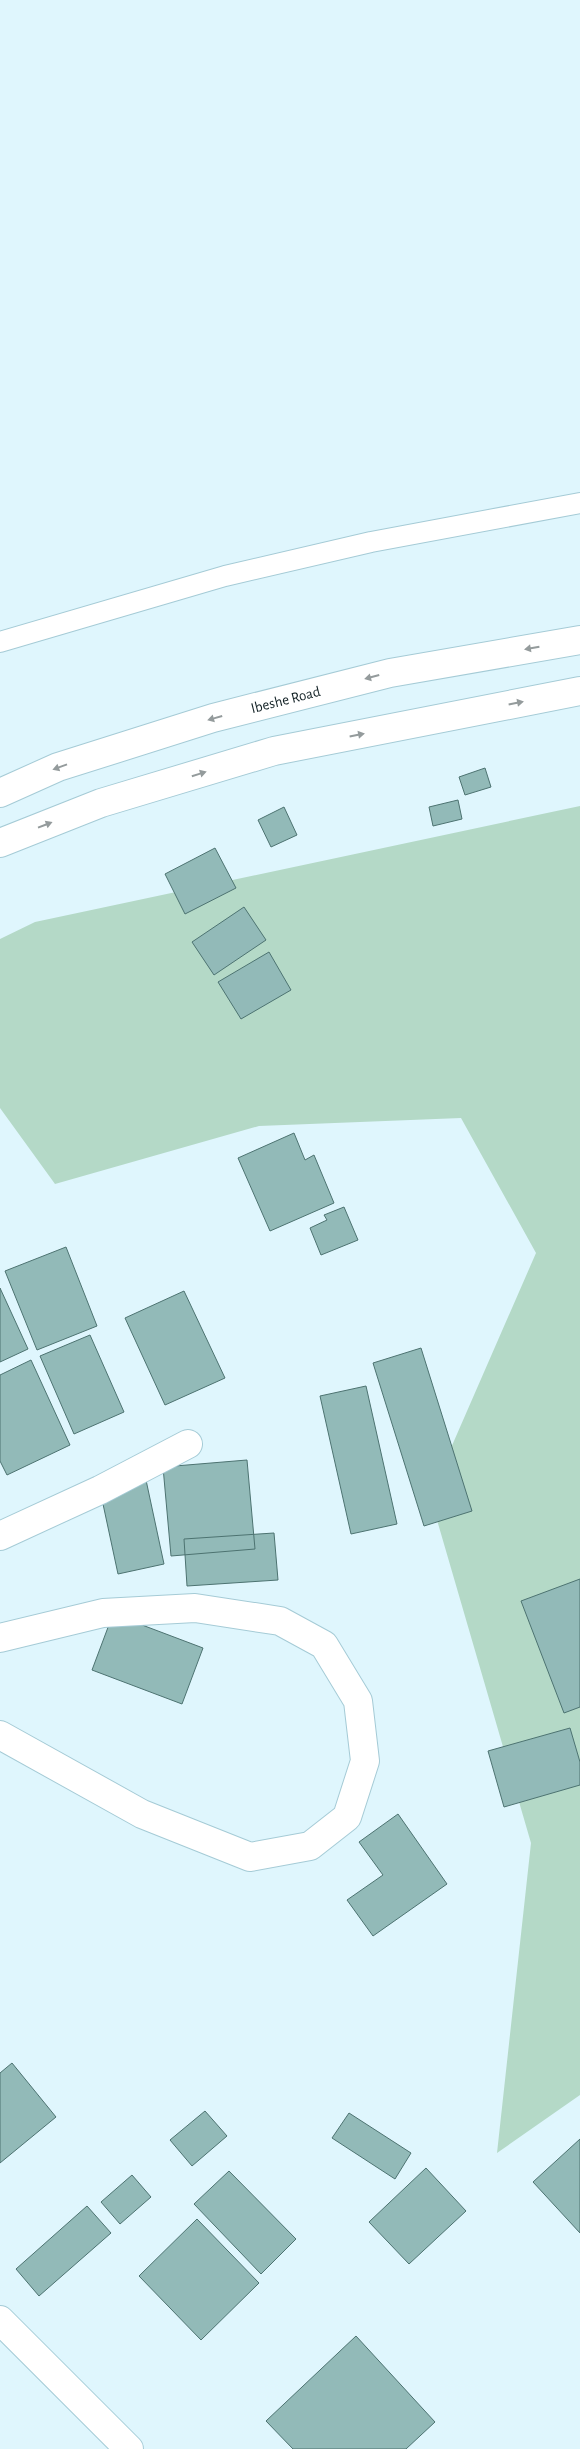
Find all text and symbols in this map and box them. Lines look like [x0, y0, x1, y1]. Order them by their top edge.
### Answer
one-way arrow [524, 644, 540, 652]
one-way arrow [365, 673, 380, 681]
street label: Ibeshe Road [249, 683, 322, 716]
one-way arrow [509, 699, 525, 707]
one-way arrow [207, 714, 222, 722]
one-way arrow [349, 730, 365, 738]
one-way arrow [52, 763, 67, 771]
one-way arrow [192, 769, 207, 777]
one-way arrow [38, 821, 53, 828]

